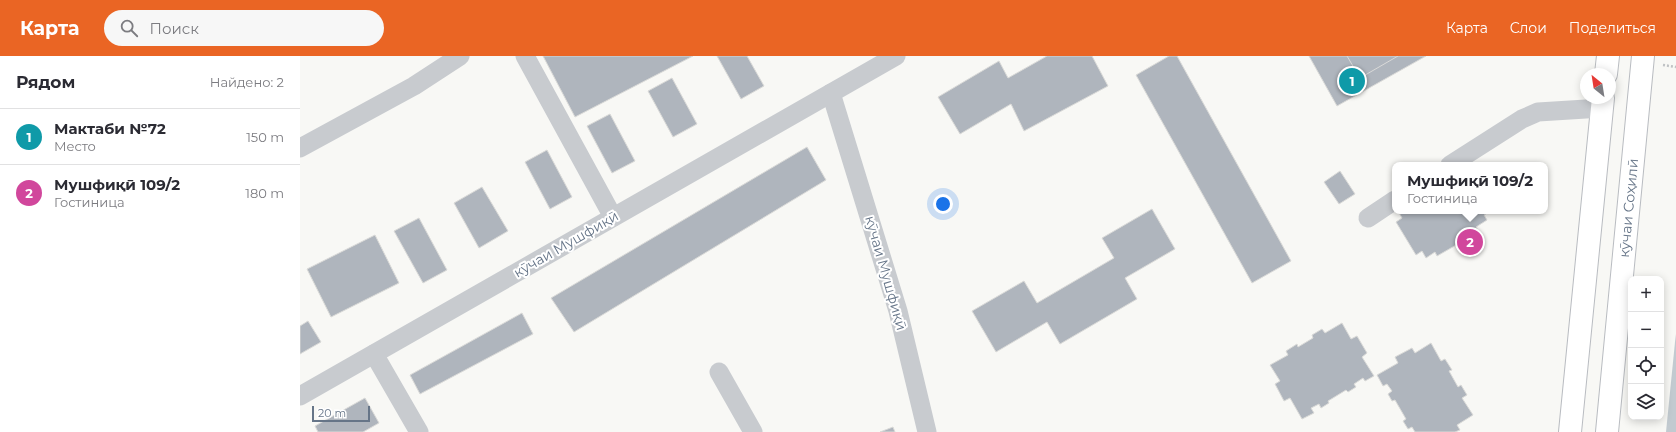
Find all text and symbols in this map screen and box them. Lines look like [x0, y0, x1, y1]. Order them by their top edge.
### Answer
search box [104, 10, 384, 46]
text: Карта [20, 17, 80, 40]
icon: search [118, 17, 140, 39]
text: Поиск [150, 19, 199, 38]
text: Карта [1446, 19, 1488, 37]
text: Слои [1510, 19, 1547, 37]
text: Поделиться [1569, 19, 1656, 37]
pin: 1 [1339, 66, 1365, 96]
north arrow [1580, 68, 1616, 104]
text: Рядом [16, 72, 75, 92]
text: Найдено: 2 [210, 74, 284, 90]
text: Мактаби №72 [54, 119, 166, 138]
text: 1 [26, 129, 32, 145]
text: 150 m [246, 129, 284, 145]
text: Место [54, 138, 96, 154]
street label: кӯчаи Соҳилӣ [1615, 158, 1642, 258]
popup [1392, 162, 1548, 214]
text: Мушфиқӣ 109/2 [1407, 171, 1533, 190]
text: Мушфиқӣ 109/2 [54, 175, 180, 194]
text: 2 [25, 185, 33, 201]
text: 180 m [245, 185, 284, 201]
text: Гостиница [1407, 190, 1478, 206]
text: Гостиница [54, 194, 125, 210]
your location [933, 194, 953, 214]
street label: кӯчаи Мушфиқӣ [510, 207, 622, 281]
street label: кӯчаи Мушфиқӣ [861, 214, 911, 332]
pin: 2 [1457, 227, 1483, 257]
map controls [1628, 276, 1664, 420]
button: + [1628, 276, 1664, 312]
button: − [1628, 312, 1664, 348]
button: locate [1628, 348, 1664, 384]
button: layers [1628, 384, 1664, 420]
scale bar [312, 404, 370, 423]
text: 20 m [318, 406, 346, 420]

